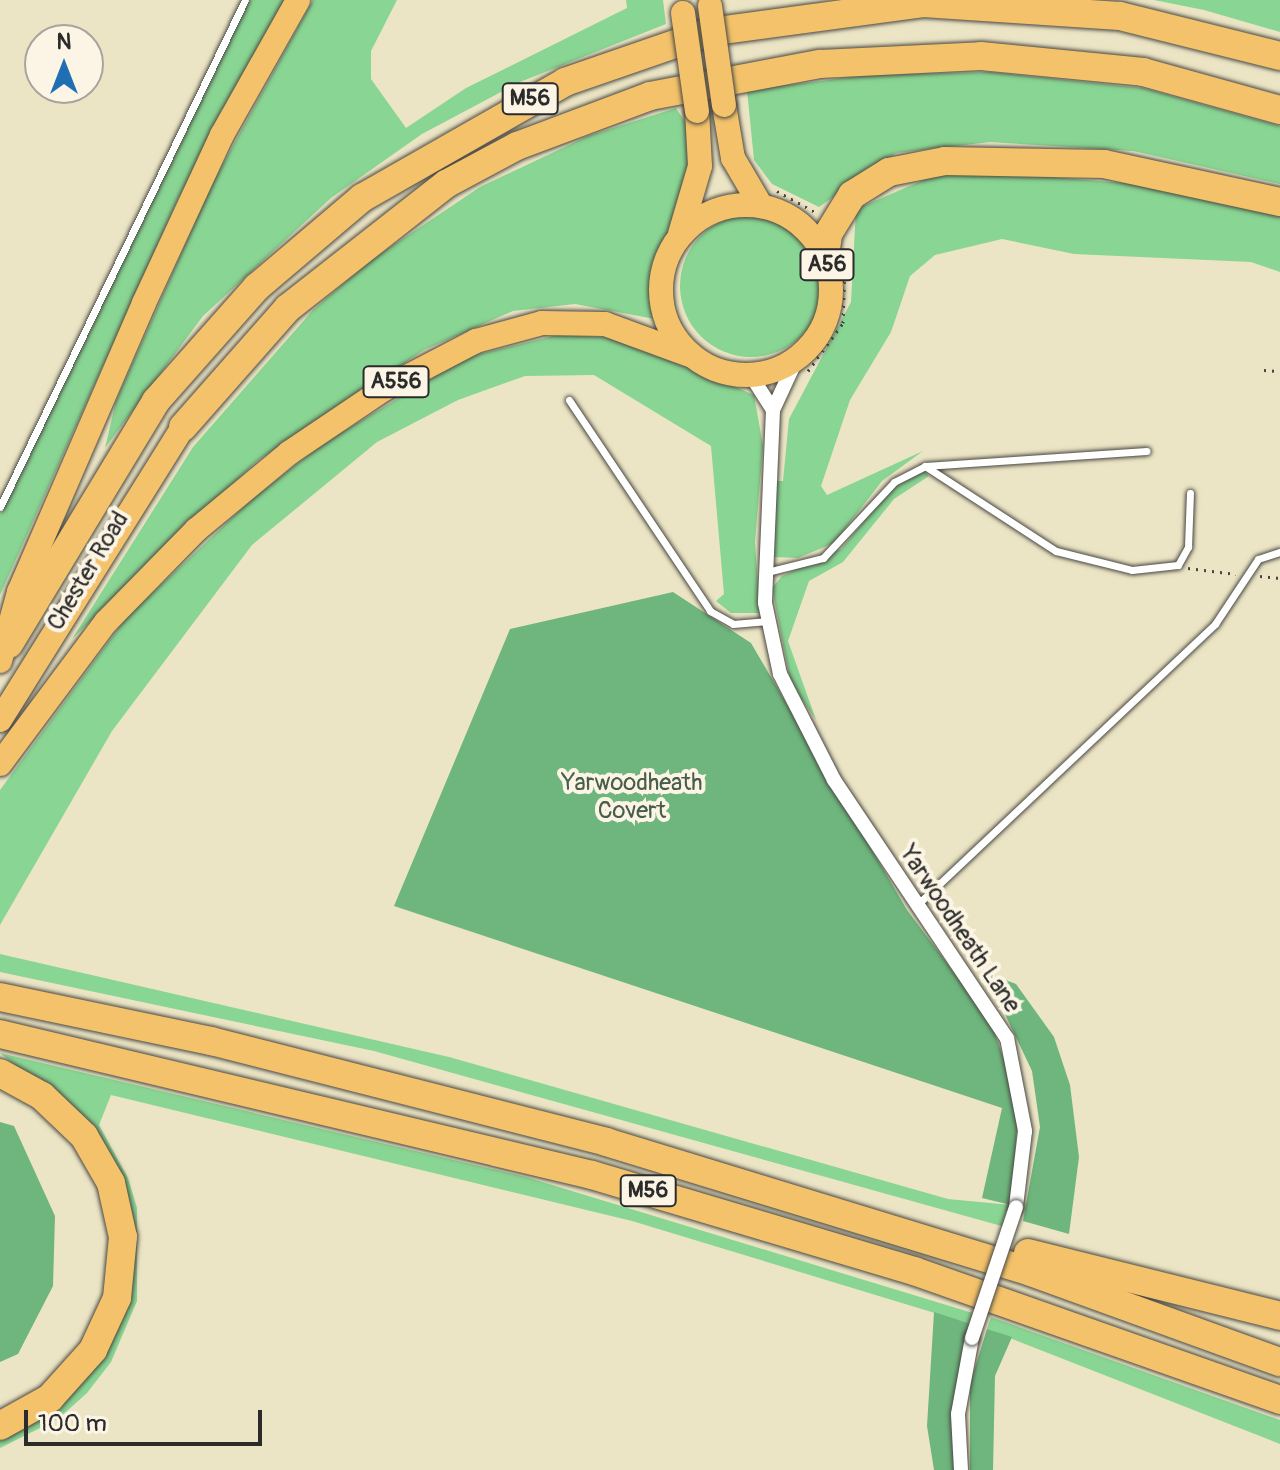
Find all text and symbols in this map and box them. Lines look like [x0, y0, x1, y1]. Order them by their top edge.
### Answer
north arrow [24, 24, 104, 104]
text: N [57, 28, 71, 56]
road number: M56 [500, 81, 560, 117]
road number: A56 [799, 247, 855, 283]
road number: A556 [362, 364, 430, 400]
street label: Chester Road [41, 506, 135, 636]
park label: Yarwoodheath Covert [562, 769, 702, 825]
street label: Yarwoodheath Lane [893, 840, 1027, 1018]
road number: M56 [618, 1173, 678, 1209]
scale bar [28, 1394, 266, 1444]
text: 100 m [38, 1409, 107, 1438]

